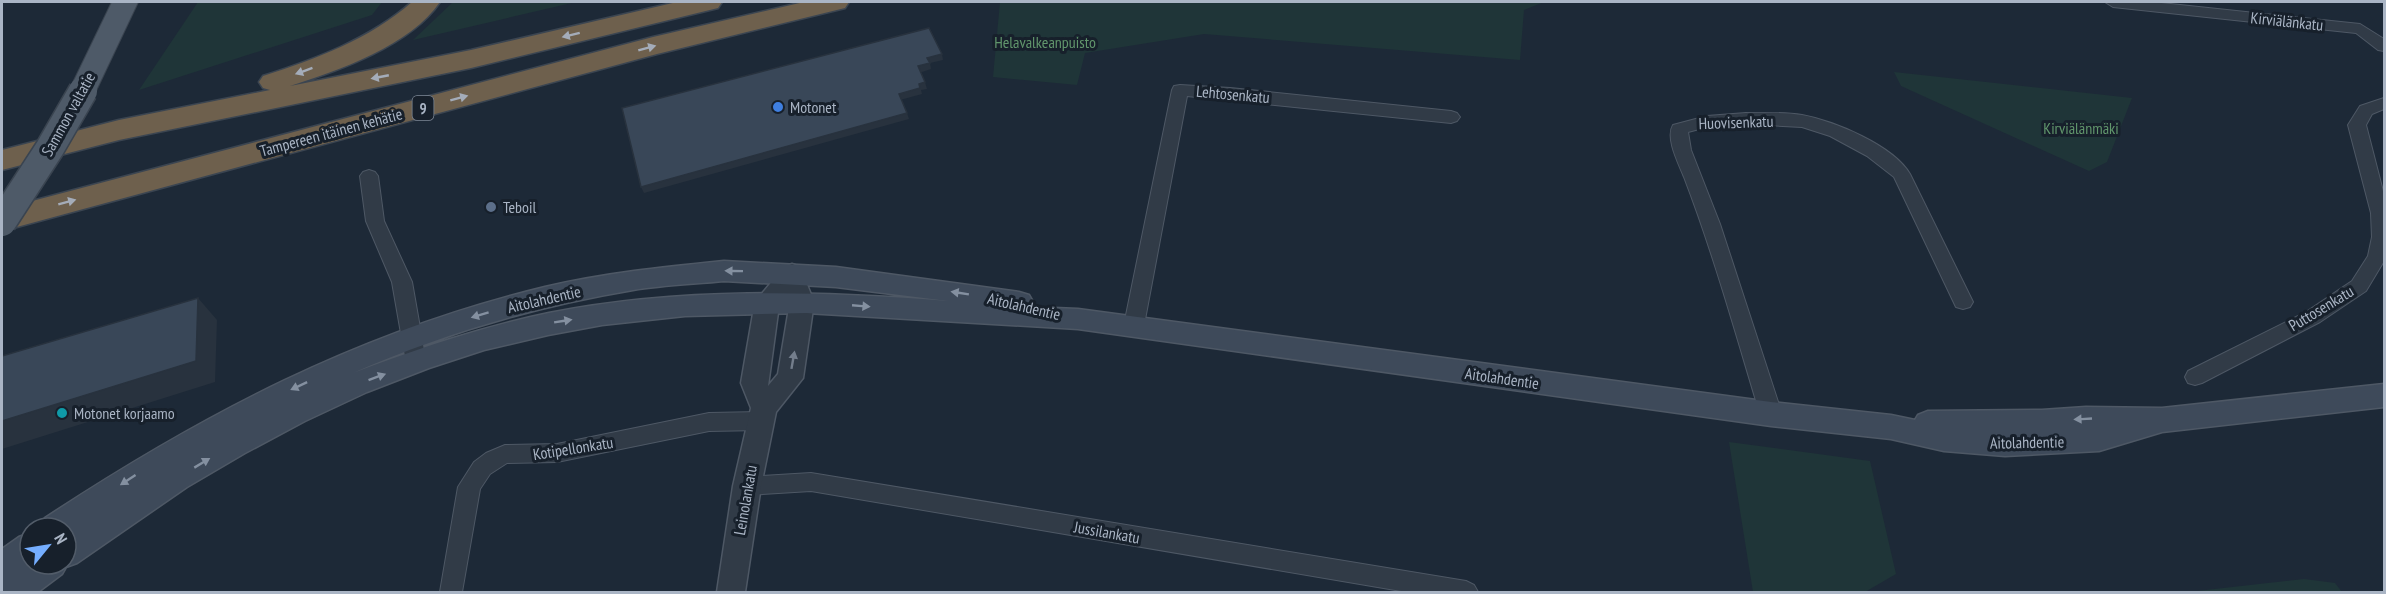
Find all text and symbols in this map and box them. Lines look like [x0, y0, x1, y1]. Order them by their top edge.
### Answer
street label: Kirviälänkatu [2250, 7, 2324, 35]
one-way arrow [561, 31, 580, 40]
park label: Helavalkeanpuisto [994, 32, 1096, 52]
one-way arrow [638, 43, 656, 52]
one-way arrow [295, 67, 313, 76]
street label: Sammon valtatie [37, 69, 99, 159]
one-way arrow [371, 73, 390, 82]
street label: Lehtosenkatu [1195, 81, 1271, 107]
one-way arrow [450, 93, 468, 102]
road number: 9 [412, 96, 434, 120]
place label: Motonet [790, 97, 837, 117]
marker: Motonet [771, 100, 785, 114]
street label: Tampereen itäinen kehätie [258, 103, 404, 161]
street label: Huovisenkatu [1698, 111, 1774, 133]
park label: Kirviälänmäki [2043, 118, 2119, 138]
one-way arrow [59, 197, 77, 206]
place label: Teboil [503, 197, 536, 217]
marker: Teboil [484, 200, 498, 214]
one-way arrow [724, 267, 743, 276]
street label: Aitolahdentie [505, 281, 583, 317]
street label: Puttosenkatu [2285, 281, 2357, 335]
street label: Aitolahdentie [985, 288, 1063, 324]
one-way arrow [950, 289, 969, 298]
one-way arrow [851, 301, 870, 311]
one-way arrow [471, 311, 489, 321]
one-way arrow [554, 317, 573, 326]
one-way arrow [789, 350, 798, 369]
street label: Aitolahdentie [1464, 363, 1540, 393]
one-way arrow [368, 371, 386, 381]
one-way arrow [290, 381, 307, 390]
place label: Motonet korjaamo [74, 403, 175, 423]
marker: Motonet korjaamo [55, 406, 69, 420]
one-way arrow [2073, 415, 2092, 424]
street label: Aitolahdentie [1990, 431, 2064, 453]
street label: Kotipellonkatu [531, 432, 615, 464]
one-way arrow [194, 458, 210, 469]
street label: Leinolankatu [729, 463, 761, 537]
one-way arrow [120, 475, 137, 486]
north arrow [18, 516, 78, 576]
street label: Jussilankatu [1072, 516, 1141, 548]
text: N [50, 530, 72, 547]

